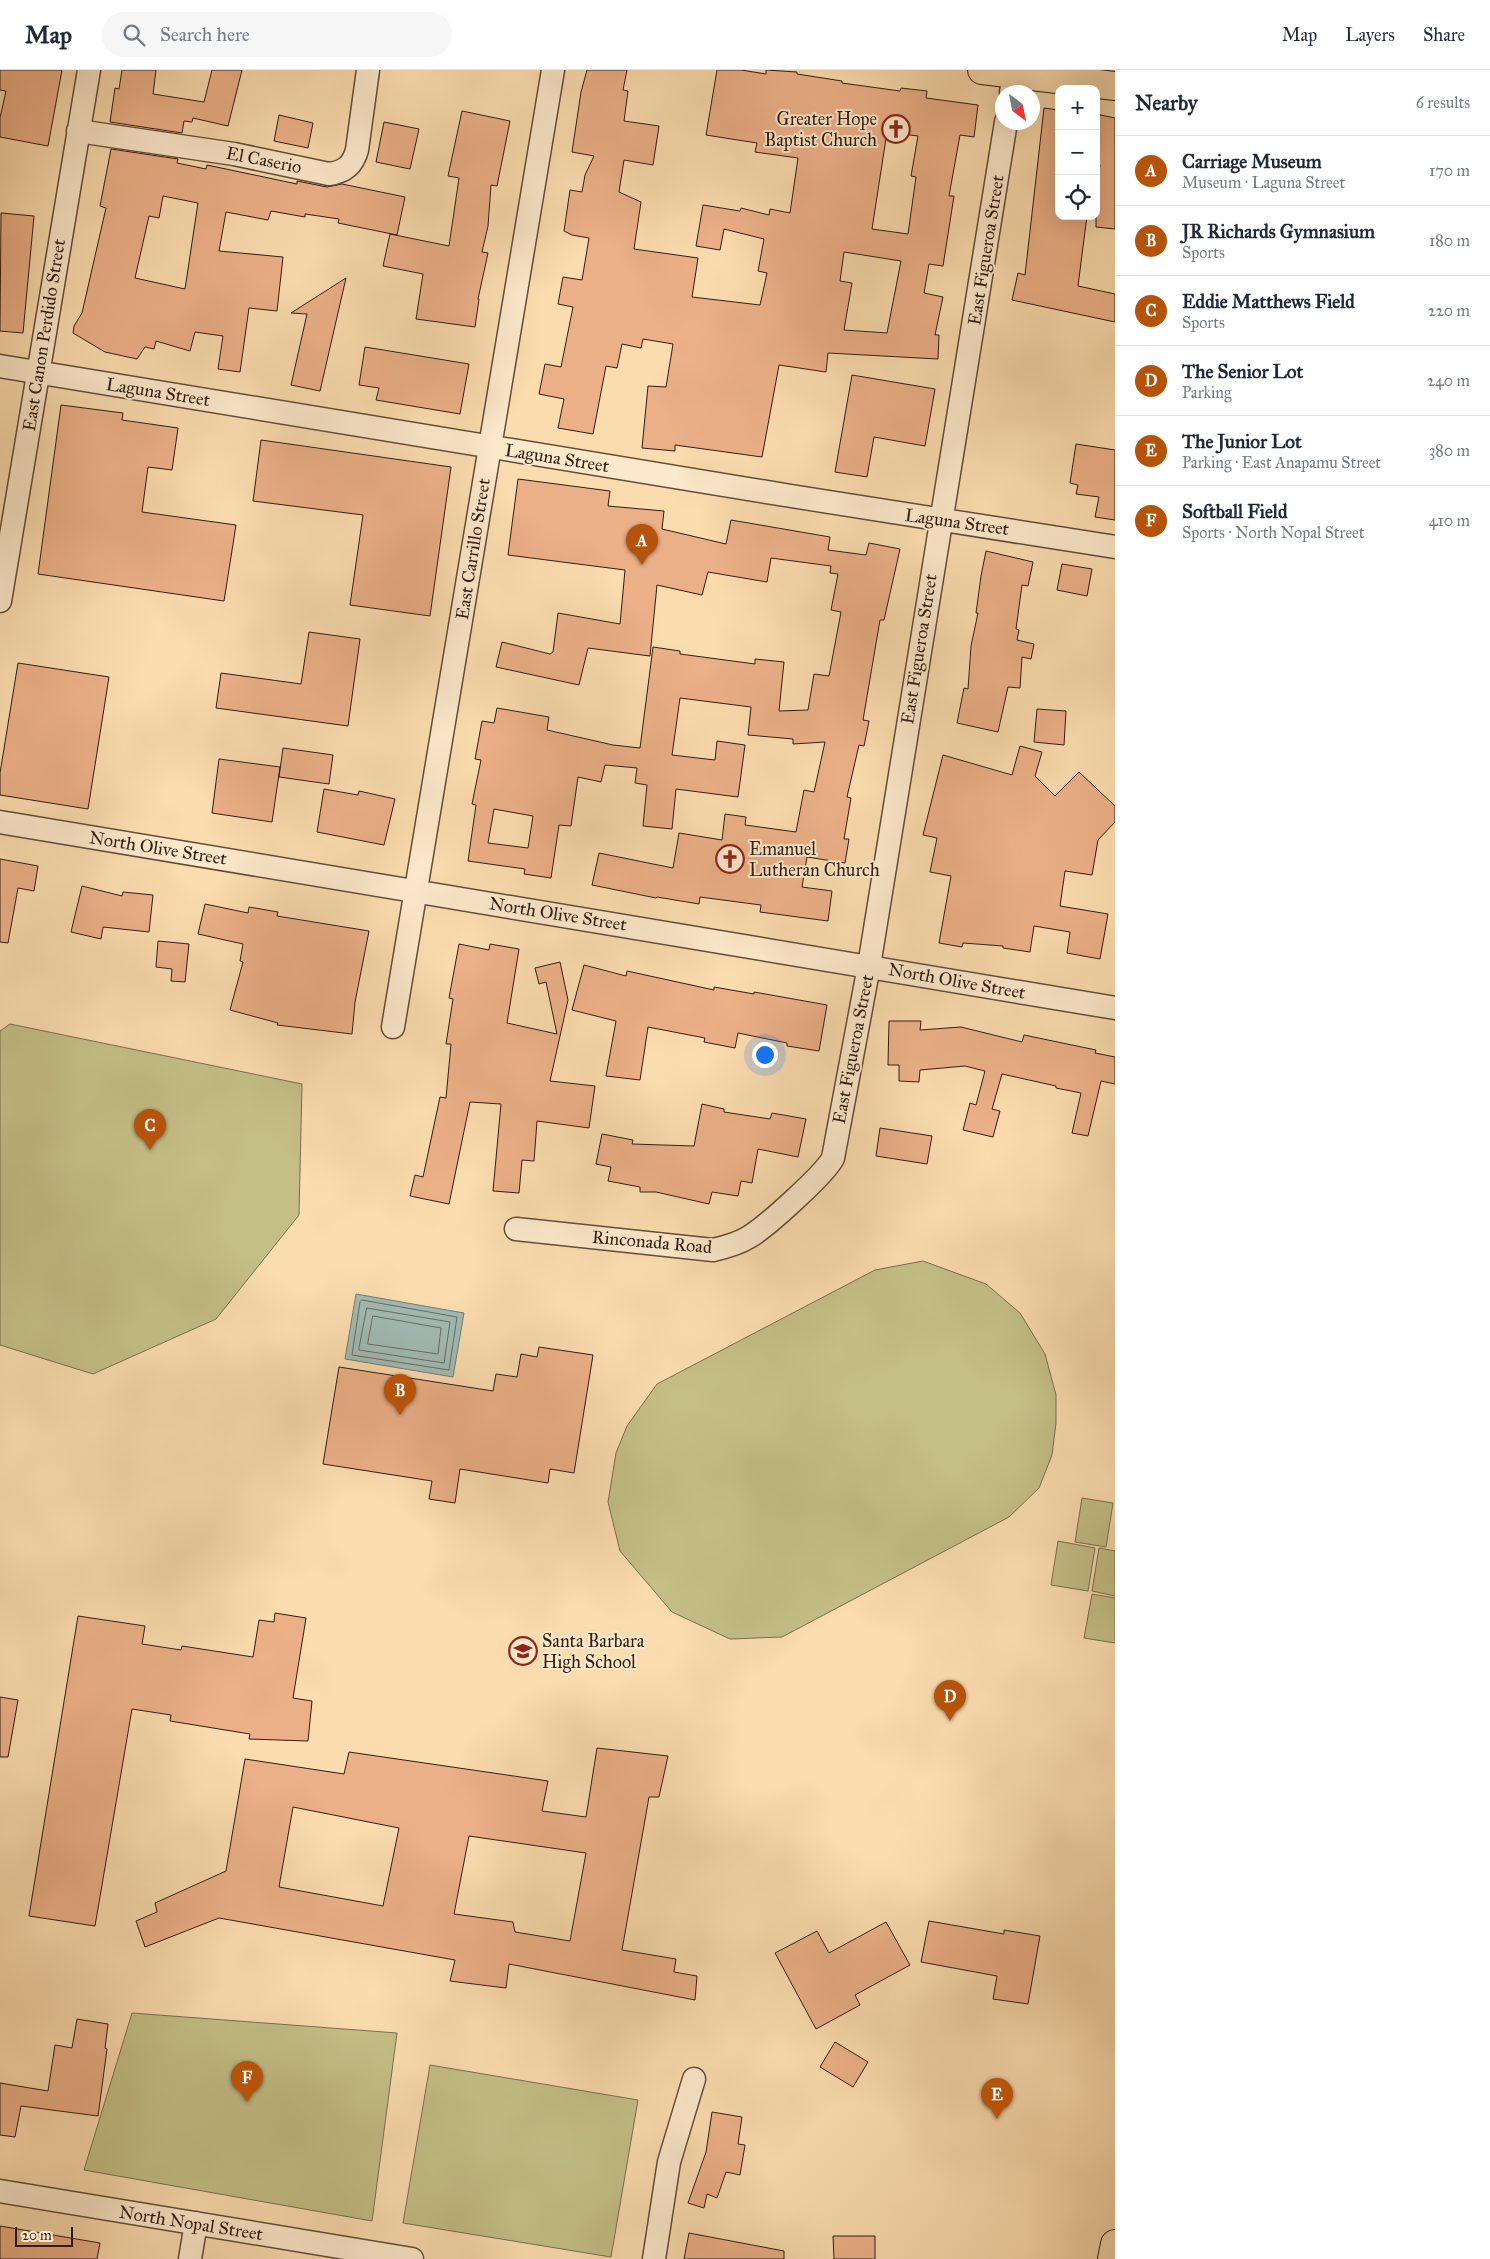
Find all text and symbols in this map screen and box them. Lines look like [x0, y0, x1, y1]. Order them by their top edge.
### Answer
search box [102, 12, 452, 57]
text: Map [25, 20, 72, 50]
icon: search [120, 21, 148, 49]
text: Search here [160, 23, 250, 46]
text: Map [1282, 24, 1317, 46]
text: Layers [1345, 24, 1395, 46]
text: Share [1423, 24, 1465, 46]
north arrow [995, 85, 1040, 130]
map controls [1055, 85, 1100, 220]
button: + [1055, 85, 1100, 130]
text: Nearby [1135, 90, 1198, 116]
text: 6 results [1416, 93, 1470, 112]
place label: Greater Hope Baptist Church [764, 108, 877, 151]
church icon: Greater Hope Baptist Church [881, 114, 911, 144]
button: − [1055, 130, 1100, 175]
street label: El Caserio [224, 142, 304, 178]
text: Carriage Museum [1182, 150, 1322, 173]
text: A [1146, 161, 1156, 180]
text: 170 m [1429, 161, 1470, 180]
street label: East Figueroa Street [963, 173, 1010, 327]
text: Museum · Laguna Street [1182, 173, 1345, 192]
button: locate [1055, 175, 1100, 220]
text: JR Richards Gymnasium [1182, 220, 1375, 243]
text: B [1146, 231, 1156, 250]
text: 180 m [1429, 231, 1470, 250]
street label: East Canon Perdido Street [18, 237, 70, 433]
text: Sports [1182, 243, 1225, 262]
text: Eddie Matthews Field [1182, 290, 1355, 313]
text: C [1146, 301, 1156, 320]
text: 220 m [1428, 301, 1470, 320]
text: Sports [1182, 313, 1225, 332]
text: The Senior Lot [1182, 360, 1303, 383]
text: D [1145, 371, 1157, 390]
text: 240 m [1427, 371, 1470, 390]
street label: Laguna Street [104, 373, 212, 412]
text: Parking [1182, 383, 1231, 402]
text: The Junior Lot [1182, 430, 1302, 453]
street label: Laguna Street [503, 439, 611, 478]
text: E [1145, 441, 1157, 460]
text: 380 m [1429, 441, 1470, 460]
text: Parking · East Anapamu Street [1182, 453, 1381, 472]
street label: East Carrillo Street [451, 476, 495, 621]
text: Softball Field [1182, 500, 1287, 523]
street label: Laguna Street [903, 504, 1011, 541]
text: F [1146, 511, 1156, 530]
text: 410 m [1429, 511, 1470, 530]
text: Sports · North Nopal Street [1182, 523, 1364, 542]
pin: A [626, 524, 658, 565]
street label: East Figueroa Street [896, 572, 943, 726]
street label: North Olive Street [88, 826, 229, 870]
place label: Emanuel Lutheran Church [749, 838, 880, 881]
church icon: Emanuel Lutheran Church [715, 844, 745, 874]
street label: North Olive Street [488, 892, 629, 936]
street label: North Olive Street [887, 958, 1028, 1004]
street label: East Figueroa Street [828, 972, 879, 1126]
your location [752, 1042, 778, 1068]
pin: C [134, 1109, 166, 1150]
street label: Rinconada Road [591, 1226, 713, 1258]
pin: B [384, 1374, 416, 1415]
place label: Santa Barbara High School [542, 1630, 645, 1674]
school or university icon: Santa Barbara High School [508, 1636, 538, 1666]
pin: D [934, 1680, 966, 1721]
pin: F [231, 2061, 263, 2102]
pin: E [981, 2078, 1013, 2119]
street label: North Nopal Street [118, 2201, 265, 2245]
scale bar [15, 2224, 72, 2247]
text: 20 m [22, 2227, 52, 2244]

